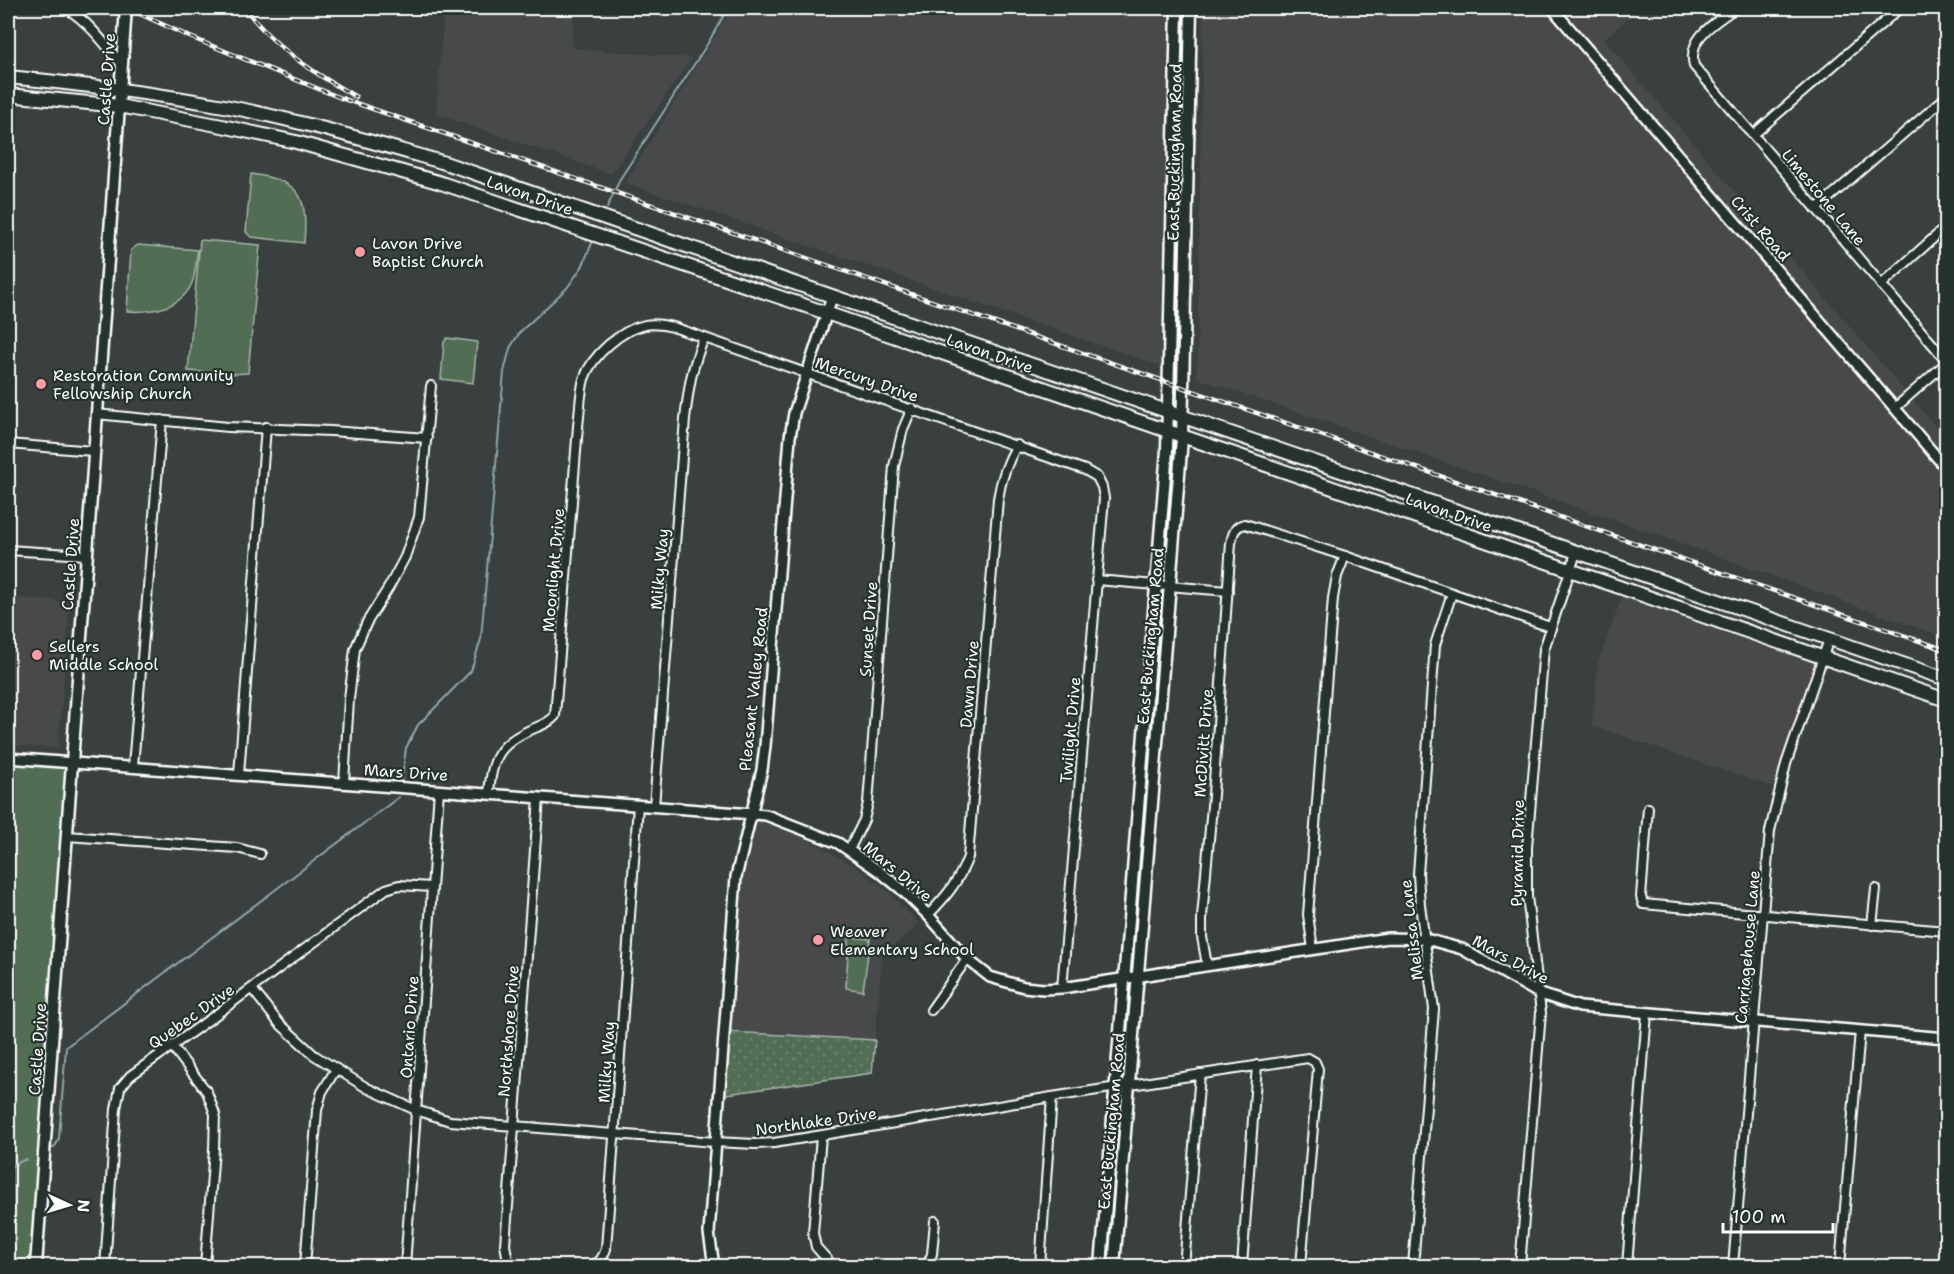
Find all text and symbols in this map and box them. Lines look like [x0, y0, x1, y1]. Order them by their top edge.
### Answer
street label: Castle Drive [93, 32, 120, 126]
street label: East Buckingham Road [1162, 63, 1187, 241]
street label: Limestone Lane [1777, 144, 1870, 250]
street label: Lavon Drive [484, 171, 576, 220]
street label: Crist Road [1726, 191, 1795, 266]
place label: Lavon Drive Baptist Church [372, 233, 484, 272]
marker: Lavon Drive Baptist Church [353, 245, 367, 259]
street label: Lavon Drive [944, 329, 1036, 378]
street label: Mercury Drive [812, 352, 922, 407]
place label: Restoration Community Fellowship Church [53, 365, 234, 404]
marker: Restoration Community Fellowship Church [34, 377, 48, 391]
street label: Lavon Drive [1403, 488, 1495, 537]
street label: Moonlight Drive [538, 507, 569, 633]
street label: Castle Drive [57, 517, 84, 611]
street label: Milky Way [645, 527, 674, 611]
street label: East Buckingham Road [1132, 547, 1169, 725]
street label: Sunset Drive [855, 581, 882, 677]
street label: Pleasant Valley Road [734, 606, 773, 772]
place label: Sellers Middle School [49, 636, 159, 675]
street label: Dawn Drive [955, 639, 984, 729]
marker: Sellers Middle School [30, 648, 44, 662]
street label: Twilight Drive [1055, 676, 1086, 784]
street label: McDivitt Drive [1189, 688, 1218, 798]
street label: Mars Drive [363, 759, 449, 786]
street label: Pyramid Drive [1506, 799, 1529, 907]
street label: Mars Drive [859, 836, 937, 907]
street label: Carriagehouse Lane [1730, 869, 1765, 1025]
street label: Melissa Lane [1395, 878, 1428, 981]
place label: Weaver Elementary School [830, 921, 974, 960]
street label: Mars Drive [1469, 930, 1553, 989]
marker: Weaver Elementary School [811, 933, 825, 947]
street label: Northshore Drive [493, 964, 524, 1098]
street label: Ontario Drive [395, 975, 424, 1079]
street label: Quebec Drive [144, 979, 239, 1054]
street label: Castle Drive [24, 1002, 51, 1096]
street label: Milky Way [593, 1021, 620, 1104]
street label: East Buckingham Road [1093, 1032, 1130, 1210]
street label: Northlake Drive [754, 1103, 878, 1140]
north arrow [39, 1175, 99, 1235]
scale bar [1723, 1196, 1832, 1234]
text: N [73, 1199, 94, 1213]
text: 100 m [1732, 1205, 1786, 1229]

